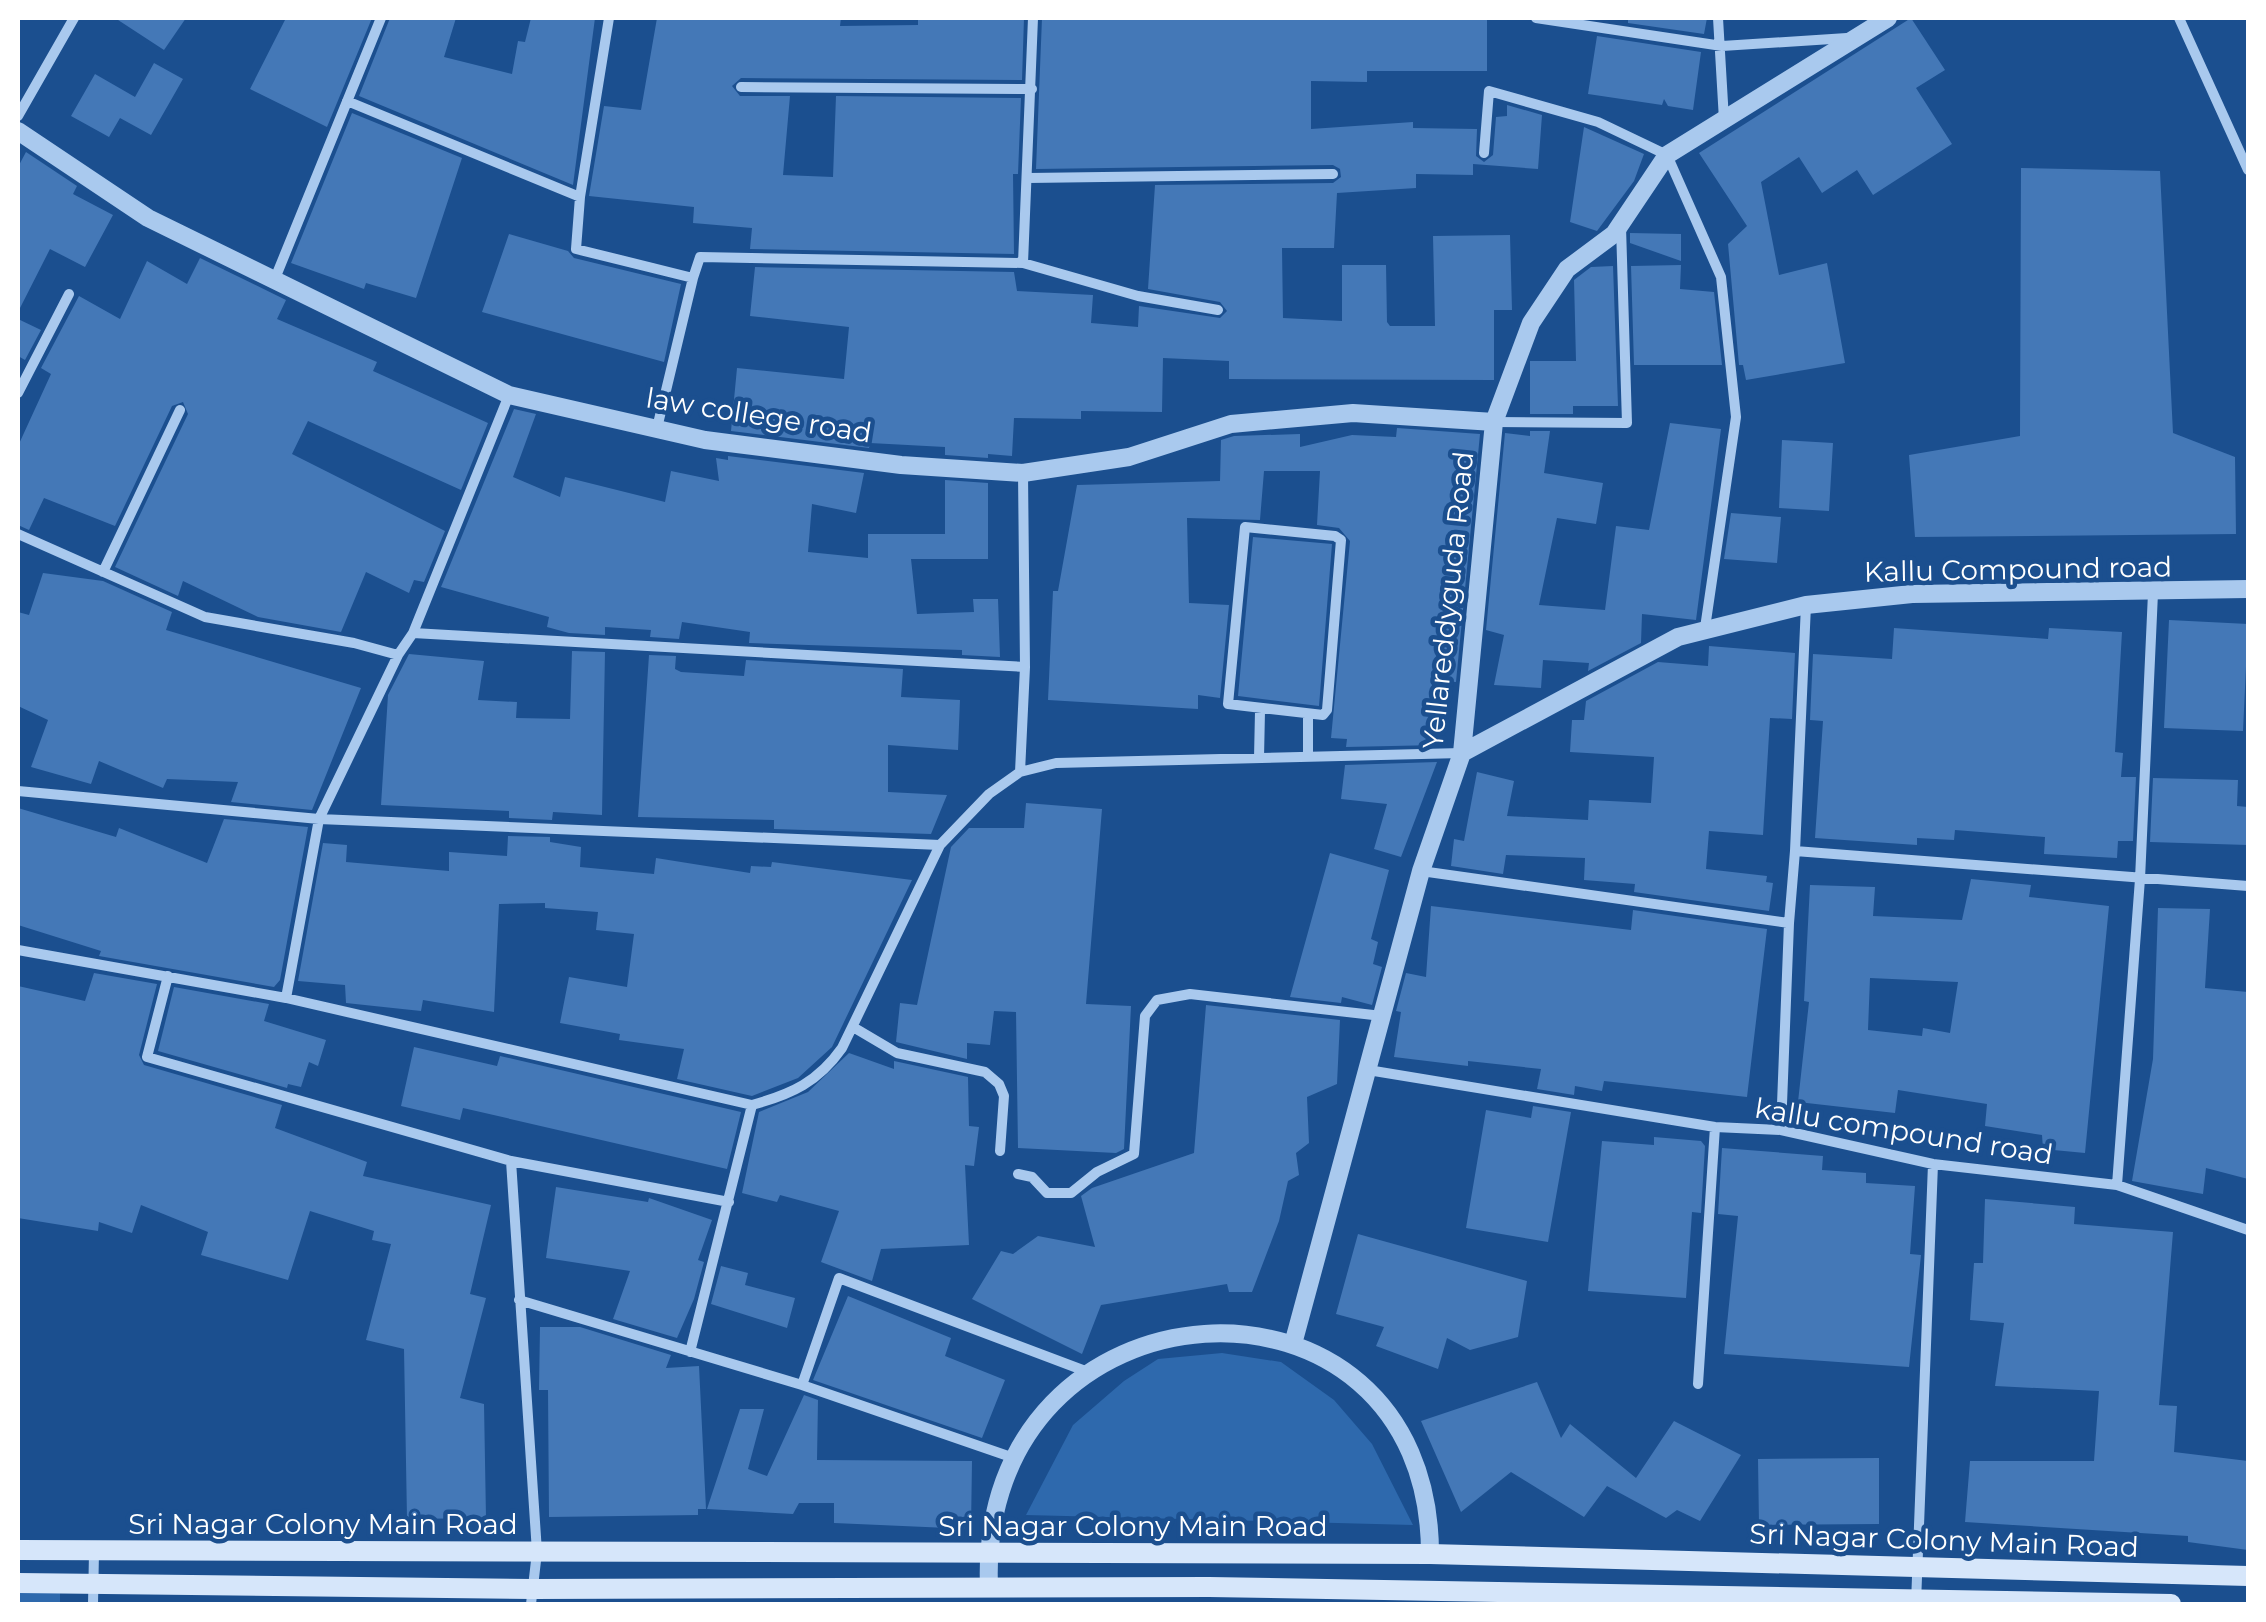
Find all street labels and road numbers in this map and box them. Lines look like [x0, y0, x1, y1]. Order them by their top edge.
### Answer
street label: law college road [644, 380, 874, 450]
street label: Yellareddyguda Road [1415, 450, 1481, 750]
street label: Kallu Compound road [1864, 549, 2172, 589]
street label: kallu compound road [1752, 1091, 2056, 1171]
street label: Sri Nagar Colony Main Road [128, 1507, 518, 1541]
street label: Sri Nagar Colony Main Road [938, 1509, 1328, 1543]
street label: Sri Nagar Colony Main Road [1749, 1516, 2139, 1564]

